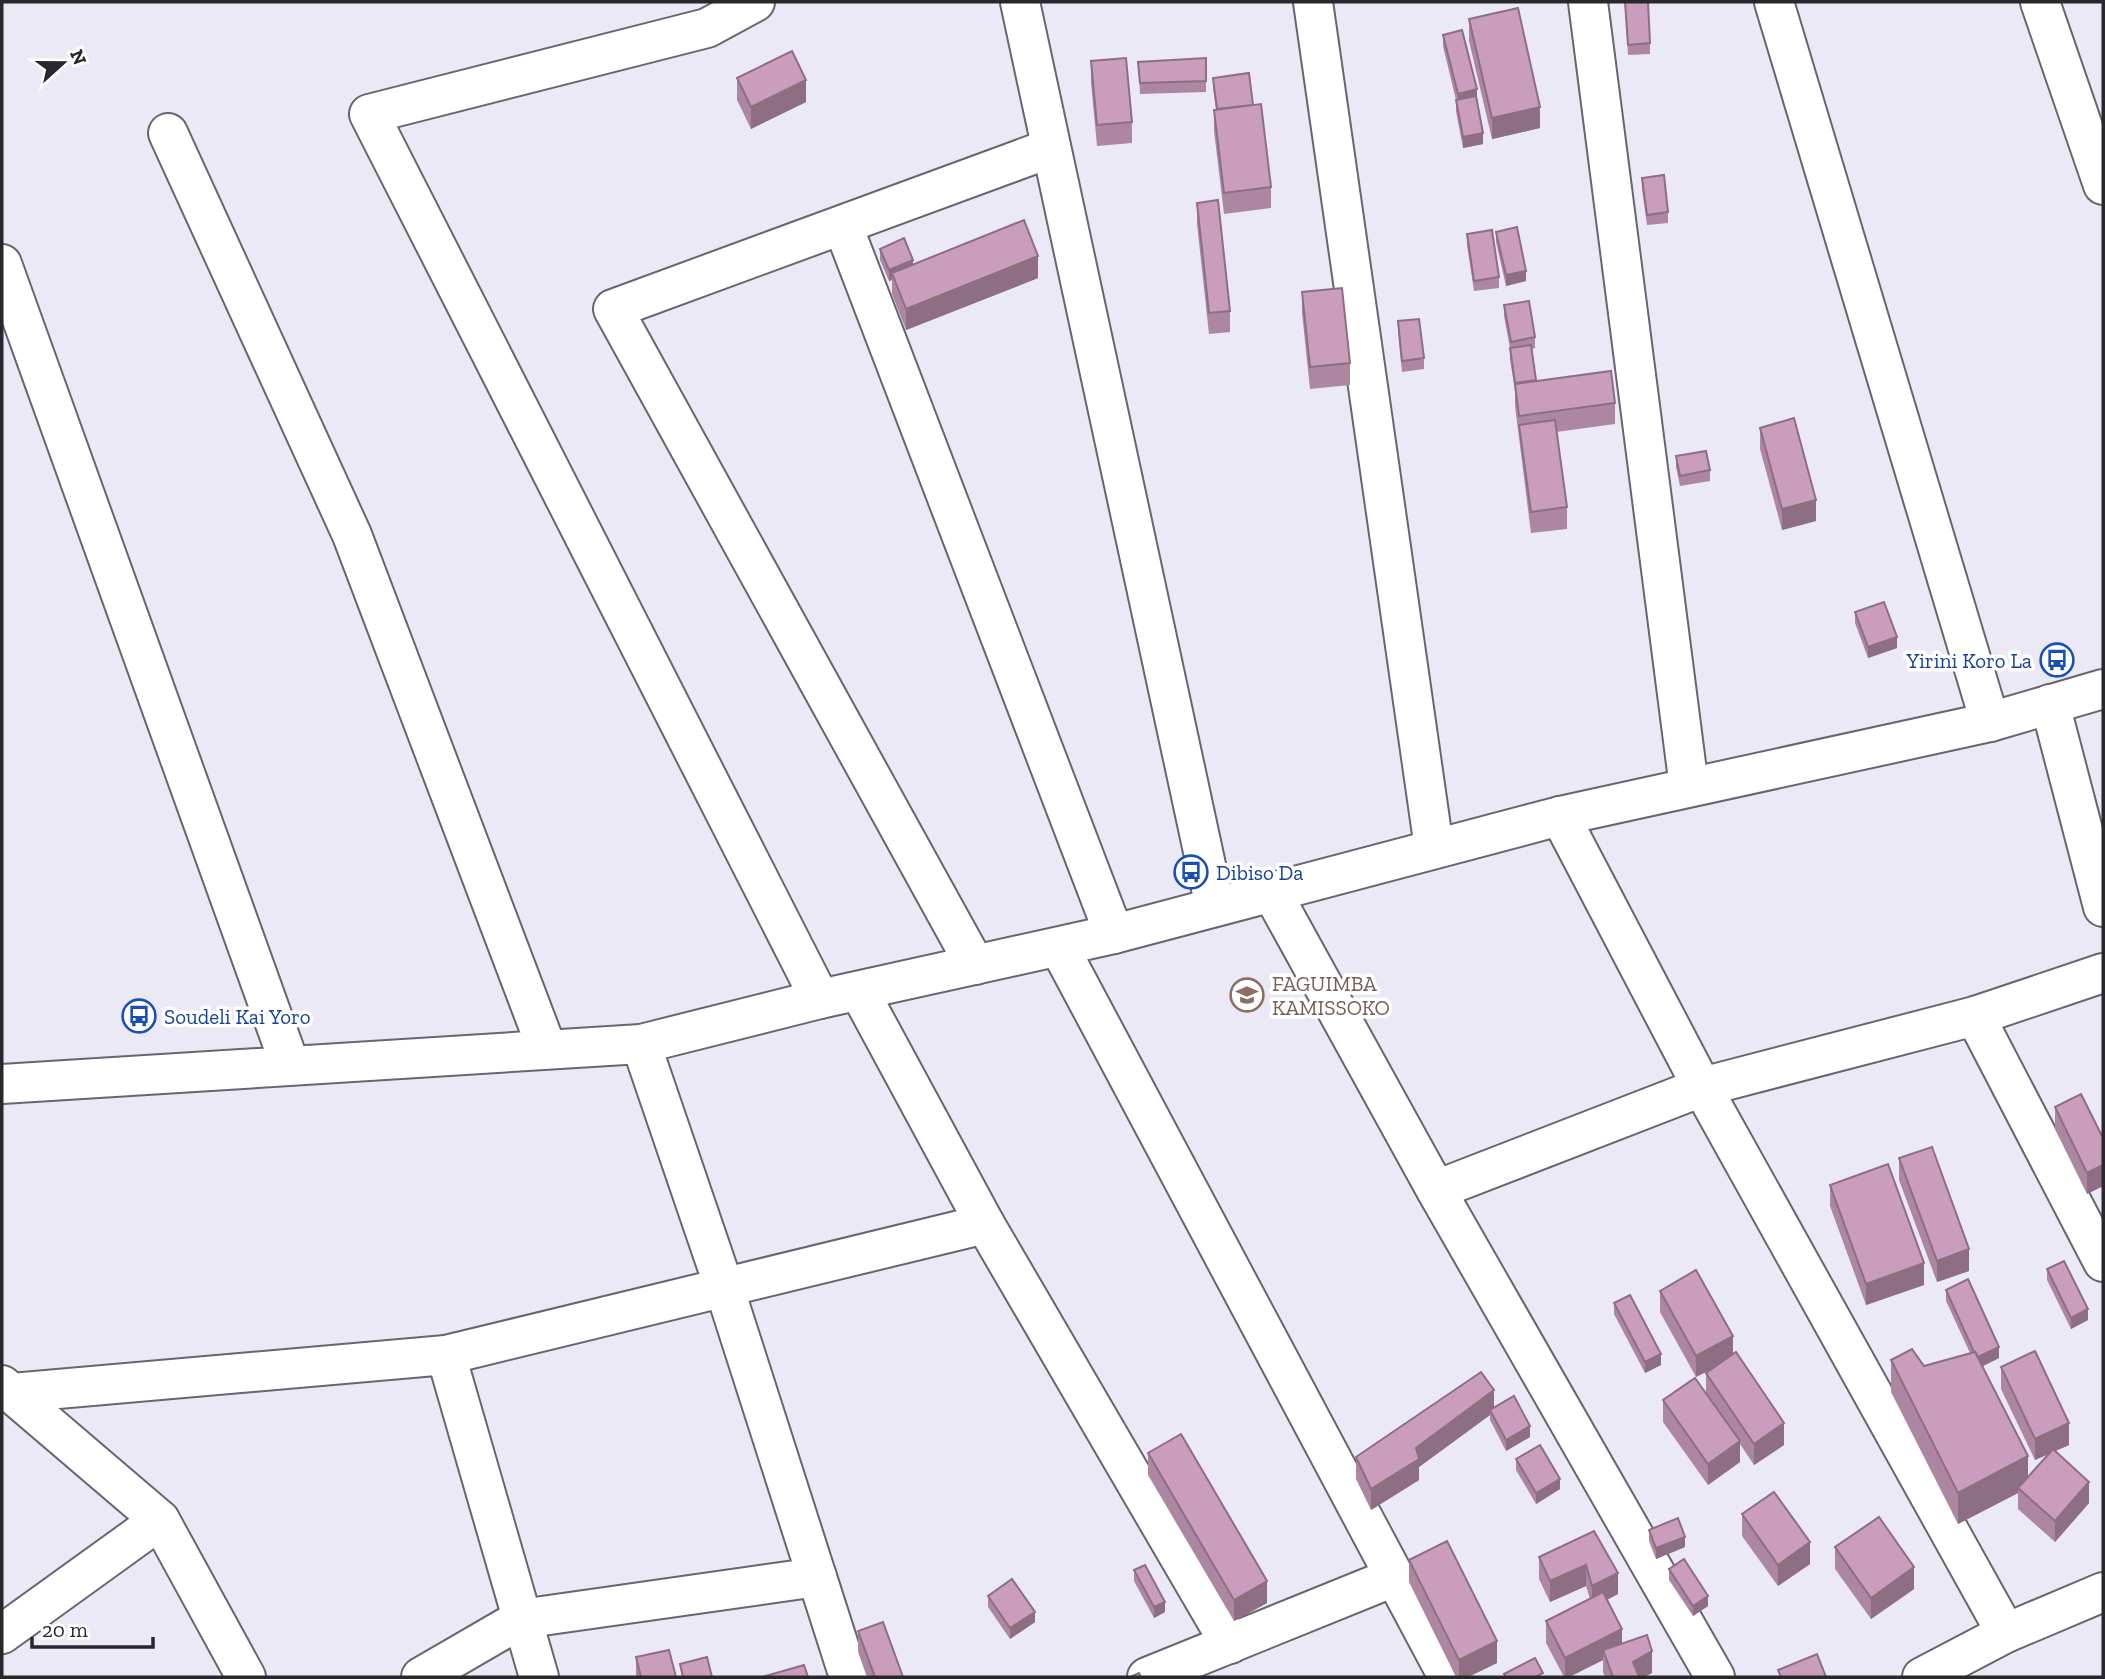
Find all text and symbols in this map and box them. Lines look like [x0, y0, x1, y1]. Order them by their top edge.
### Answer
north arrow [28, 28, 98, 98]
text: N [65, 46, 92, 68]
bus stop icon: Yirini Koro La [2038, 641, 2076, 679]
place label: Yirini Koro La [1906, 648, 2032, 673]
bus stop icon: Dibiso Da [1172, 853, 1210, 891]
place label: Dibiso Da [1216, 860, 1303, 885]
place label: FAGUIMBA KAMISSOKO [1272, 971, 1390, 1020]
school or university icon: FAGUIMBA KAMISSOKO [1228, 976, 1266, 1014]
bus stop icon: Soudeli Kai Yoro [120, 997, 158, 1035]
place label: Soudeli Kai Yoro [164, 1004, 311, 1029]
scale bar [32, 1606, 152, 1650]
text: 20 m [42, 1617, 88, 1642]

